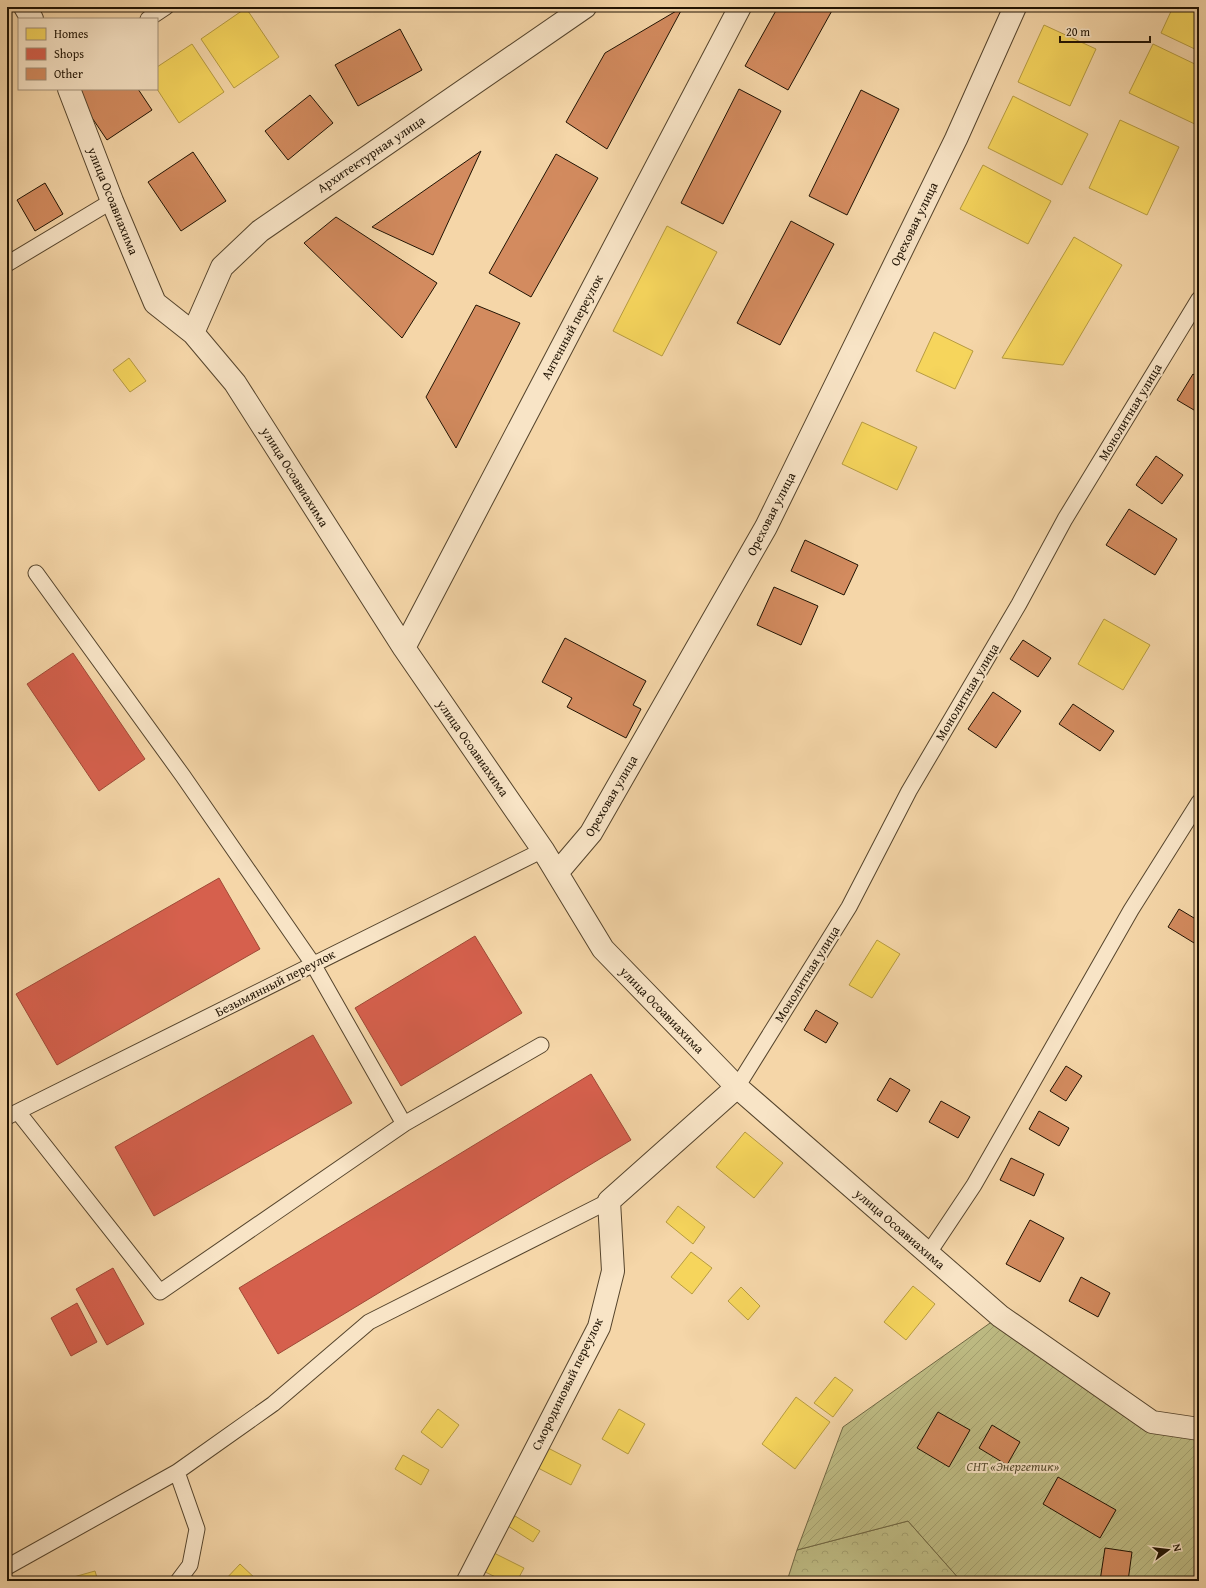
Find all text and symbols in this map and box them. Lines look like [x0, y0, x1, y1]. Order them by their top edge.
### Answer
legend [18, 18, 158, 90]
scale bar [1060, 18, 1150, 44]
text: 20 m [1066, 23, 1090, 40]
text: Homes [54, 25, 89, 42]
text: Shops [54, 45, 84, 62]
text: Other [54, 65, 83, 82]
street label: Архитектурная улица [313, 110, 429, 197]
street label: улица Осоавиахима [82, 143, 144, 258]
street label: Ореховая улица [885, 178, 943, 269]
street label: Антенный переулок [536, 271, 608, 383]
street label: Монолитная улица [1093, 359, 1167, 464]
street label: улица Осоавиахима [256, 423, 334, 531]
street label: Ореховая улица [742, 468, 801, 559]
street label: Монолитная улица [930, 639, 1004, 744]
street label: улица Осоавиахима [432, 695, 514, 801]
street label: Ореховая улица [580, 751, 642, 840]
street label: Монолитная улица [770, 921, 845, 1026]
street label: Безымянный переулок [212, 944, 339, 1022]
street label: улица Осоавиахима [615, 961, 709, 1058]
street label: улица Осоавиахима [850, 1184, 950, 1274]
street label: Смородиновый переулок [527, 1314, 607, 1454]
park label: СНТ «Энергетик» [967, 1457, 1060, 1476]
north arrow [1148, 1530, 1188, 1570]
text: N [1169, 1542, 1187, 1554]

